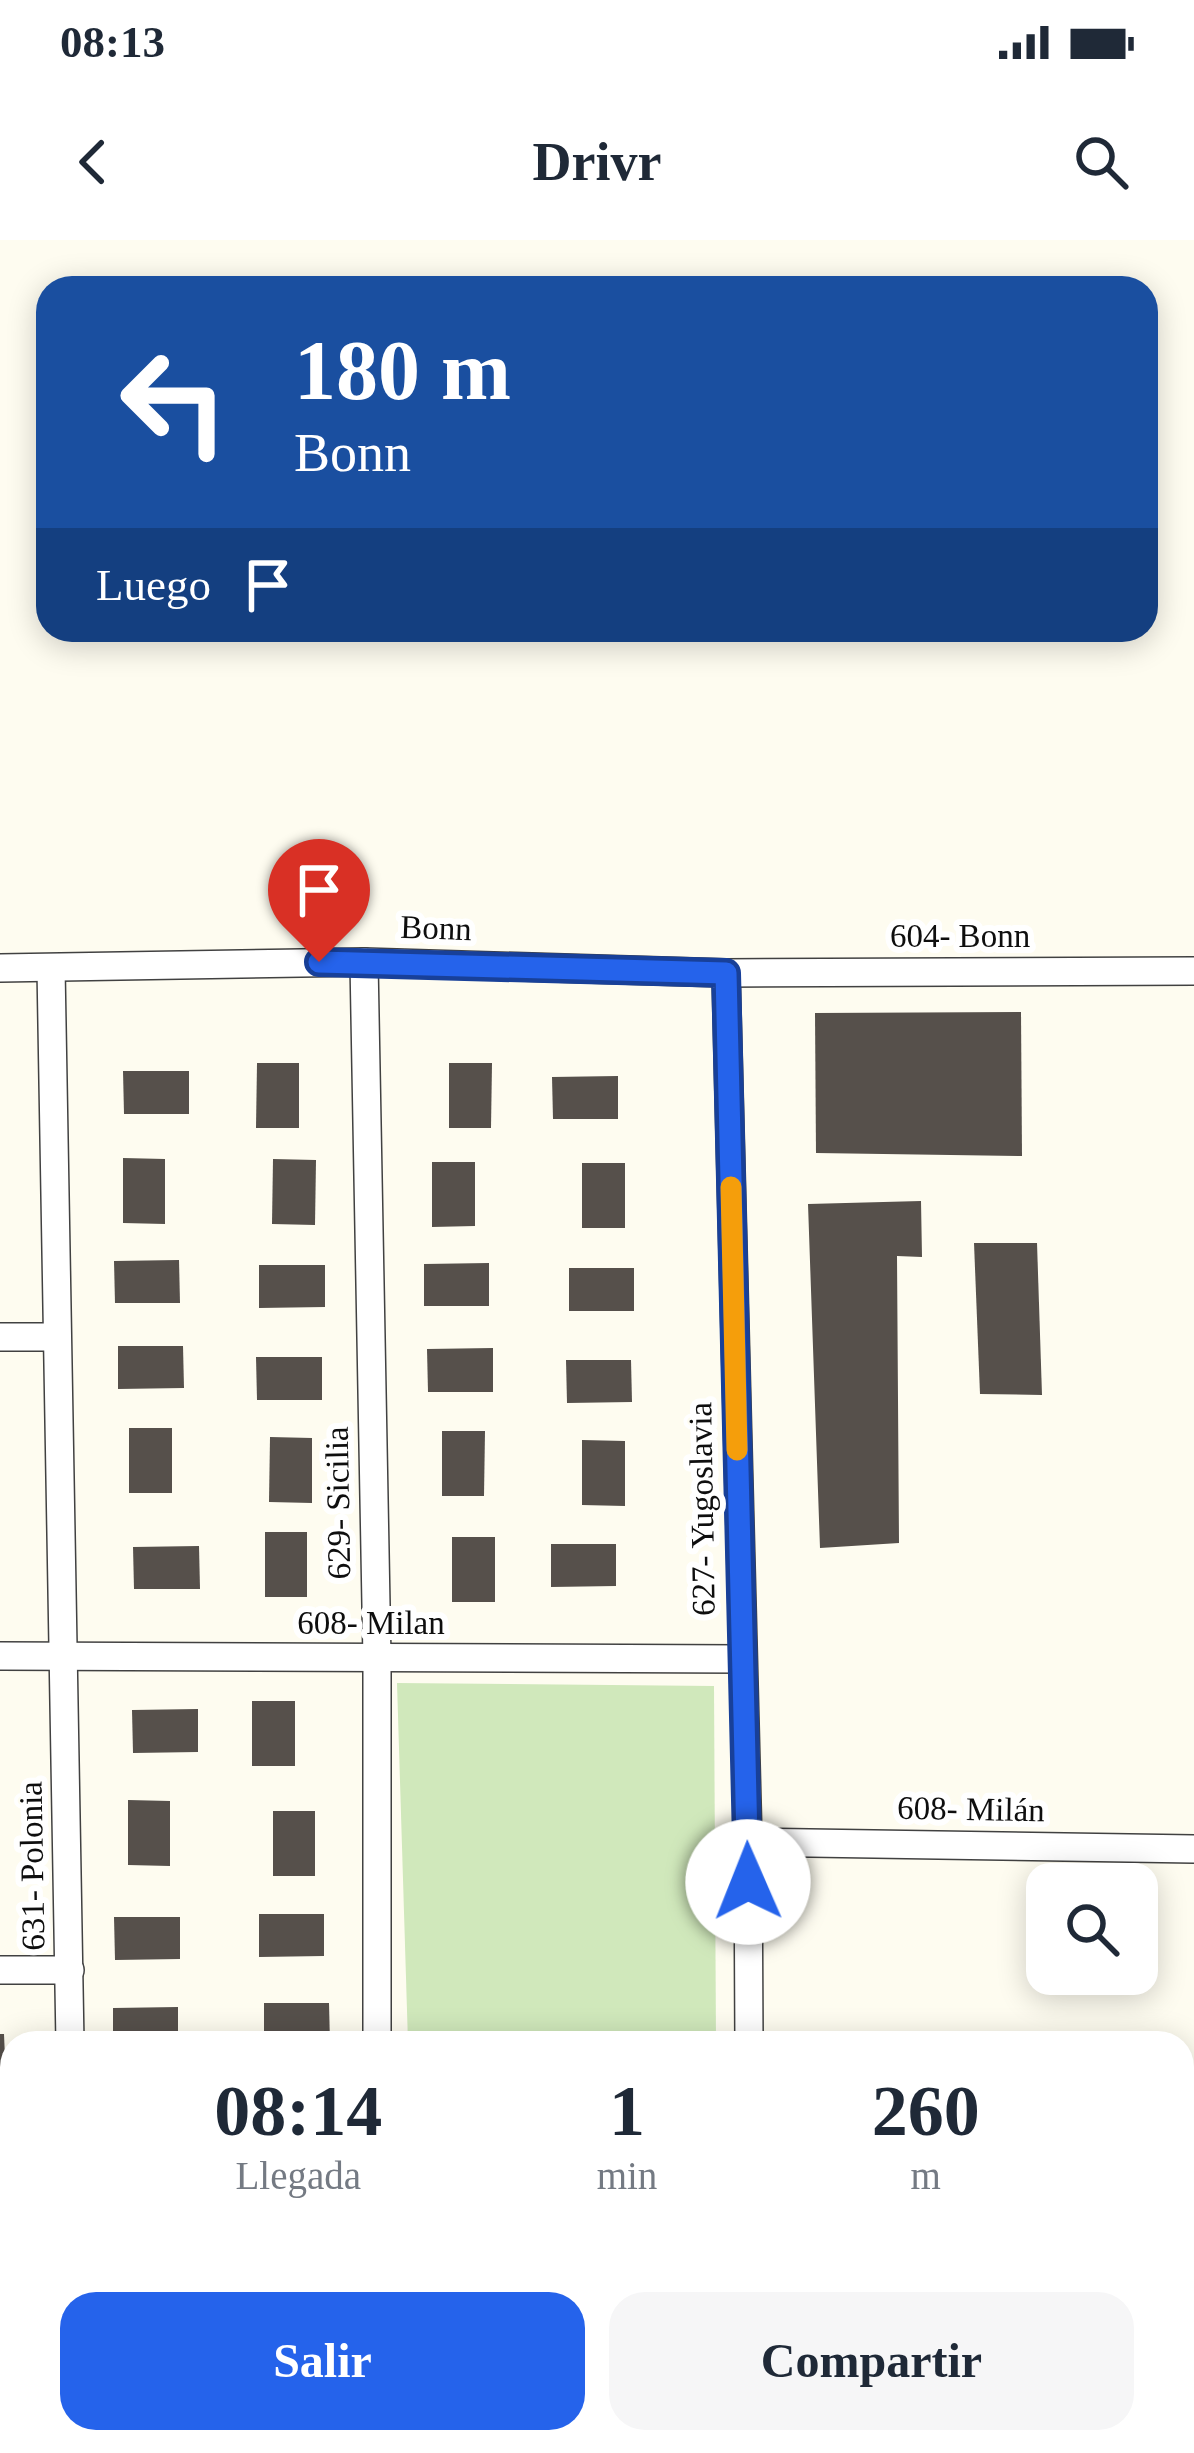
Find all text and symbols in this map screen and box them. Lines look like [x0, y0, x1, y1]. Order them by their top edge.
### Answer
text: 08:13 [60, 17, 165, 67]
icon: back [60, 129, 126, 195]
icon: search [1068, 129, 1134, 195]
text: Drivr [533, 132, 661, 192]
icon: left [96, 324, 252, 480]
text: 180 m [294, 324, 511, 417]
text: Bonn [294, 423, 411, 483]
icon: arrive [235, 552, 301, 618]
text: Luego [96, 560, 211, 610]
pin [268, 839, 370, 962]
icon: arrive [286, 857, 352, 923]
street label: Bonn [400, 909, 472, 947]
street label: 604- Bonn [890, 918, 1030, 954]
street label: 627- Yugoslavia [682, 1401, 722, 1616]
street label: 629- Sicilia [319, 1426, 357, 1580]
street label: 608- Milan [297, 1605, 445, 1641]
street label: 631- Polonia [13, 1781, 51, 1951]
street label: 608- Milán [897, 1790, 1045, 1828]
position arrow [685, 1819, 811, 1945]
map controls [1026, 1863, 1158, 1995]
button: search [1026, 1863, 1158, 1995]
text: 08:14 [214, 2071, 382, 2151]
text: 1 [609, 2071, 645, 2151]
text: 260 [872, 2071, 980, 2151]
text: Llegada [236, 2154, 361, 2197]
text: min [597, 2154, 657, 2197]
text: m [910, 2154, 941, 2197]
button: Salir [60, 2292, 585, 2430]
button: Compartir [609, 2292, 1134, 2430]

